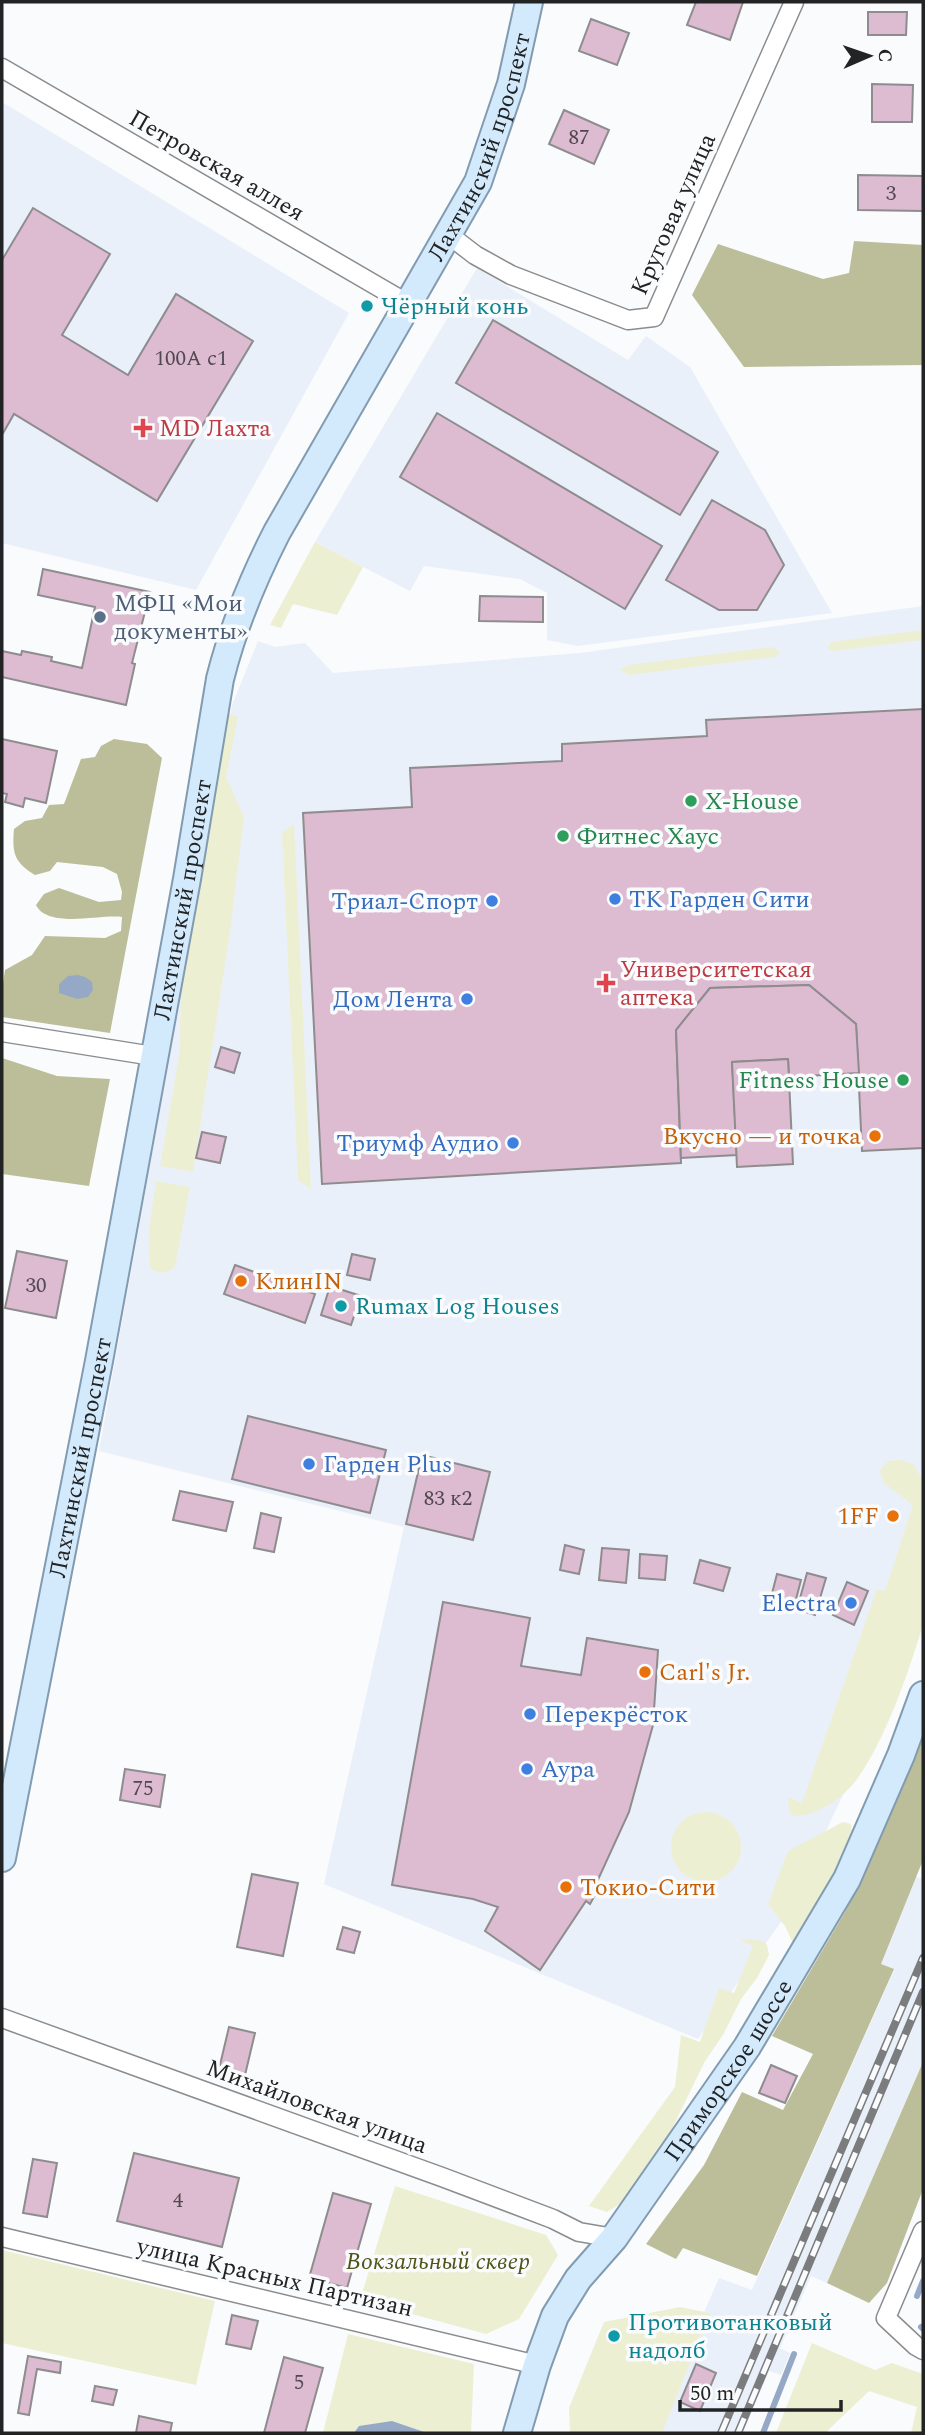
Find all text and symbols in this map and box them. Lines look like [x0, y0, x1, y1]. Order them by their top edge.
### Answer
north arrow [834, 21, 904, 91]
street label: Лахтинский проспект [419, 29, 541, 268]
text: С [870, 48, 899, 63]
street label: Петровская аллея [122, 101, 311, 231]
house number: 87 [569, 122, 590, 154]
street label: Круговая улица [622, 127, 726, 301]
house number: 3 [886, 178, 897, 210]
place label: Чёрный конь [381, 289, 528, 325]
marker: Чёрный конь [359, 298, 375, 314]
house number: 100А с1 [154, 343, 228, 375]
place label: MD Лахта [159, 411, 271, 447]
marker: MD Лахта [133, 418, 153, 438]
place label: МФЦ «Мои документы» [114, 586, 247, 650]
marker: МФЦ «Мои документы» [92, 609, 108, 625]
street label: Лахтинский проспект [145, 777, 222, 1024]
place label: X-House [705, 784, 799, 820]
marker: X-House [683, 793, 699, 809]
place label: Фитнес Хаус [577, 819, 719, 855]
marker: Фитнес Хаус [555, 828, 571, 844]
place label: ТК Гарден Сити [629, 882, 810, 918]
place label: Триал-Спорт [331, 884, 478, 920]
marker: ТК Гарден Сити [607, 891, 623, 907]
marker: Триал-Спорт [484, 893, 500, 909]
place label: Университетская аптека [620, 952, 812, 1016]
marker: Университетская аптека [598, 975, 614, 991]
place label: Дом Лента [333, 982, 453, 1018]
marker: Дом Лента [459, 991, 475, 1007]
place label: Fitness House [738, 1063, 889, 1099]
marker: Fitness House [895, 1072, 911, 1088]
place label: Вкусно — и точка [663, 1119, 861, 1155]
place label: Триумф Аудио [336, 1126, 499, 1162]
marker: Вкусно — и точка [867, 1128, 883, 1144]
marker: Триумф Аудио [505, 1135, 521, 1151]
place label: КлинIN [255, 1264, 342, 1300]
house number: 30 [26, 1270, 47, 1302]
marker: КлинIN [233, 1273, 249, 1289]
place label: Rumax Log Houses [355, 1289, 560, 1325]
marker: Rumax Log Houses [333, 1298, 349, 1314]
street label: Лахтинский проспект [40, 1334, 122, 1581]
place label: Гарден Plus [323, 1447, 452, 1483]
marker: Гарден Plus [301, 1456, 317, 1472]
house number: 83 к2 [424, 1483, 472, 1515]
place label: 1FF [838, 1499, 879, 1535]
marker: 1FF [885, 1508, 901, 1524]
place label: Electra [761, 1586, 837, 1622]
marker: Electra [843, 1595, 859, 1611]
place label: Carl's Jr. [659, 1655, 750, 1691]
marker: Carl's Jr. [637, 1664, 653, 1680]
place label: Перекрёсток [544, 1697, 688, 1733]
marker: Перекрёсток [522, 1706, 538, 1722]
place label: Аура [541, 1752, 595, 1788]
marker: Аура [519, 1761, 535, 1777]
house number: 75 [133, 1773, 154, 1805]
place label: Токио-Сити [580, 1870, 716, 1906]
marker: Токио-Сити [558, 1879, 574, 1895]
street label: Приморское шоссе [655, 1973, 802, 2170]
street label: Михайловская улица [201, 2050, 433, 2164]
house number: 4 [173, 2185, 184, 2217]
street label: улица Красных Партизан [132, 2228, 416, 2327]
park label: Вокзальный сквер [346, 2244, 530, 2280]
place label: Противотанковый надолб [628, 2305, 832, 2369]
marker: Противотанковый надолб [606, 2328, 622, 2344]
house number: 5 [294, 2367, 304, 2399]
scale bar [680, 2368, 841, 2412]
text: 50 m [690, 2378, 734, 2410]

